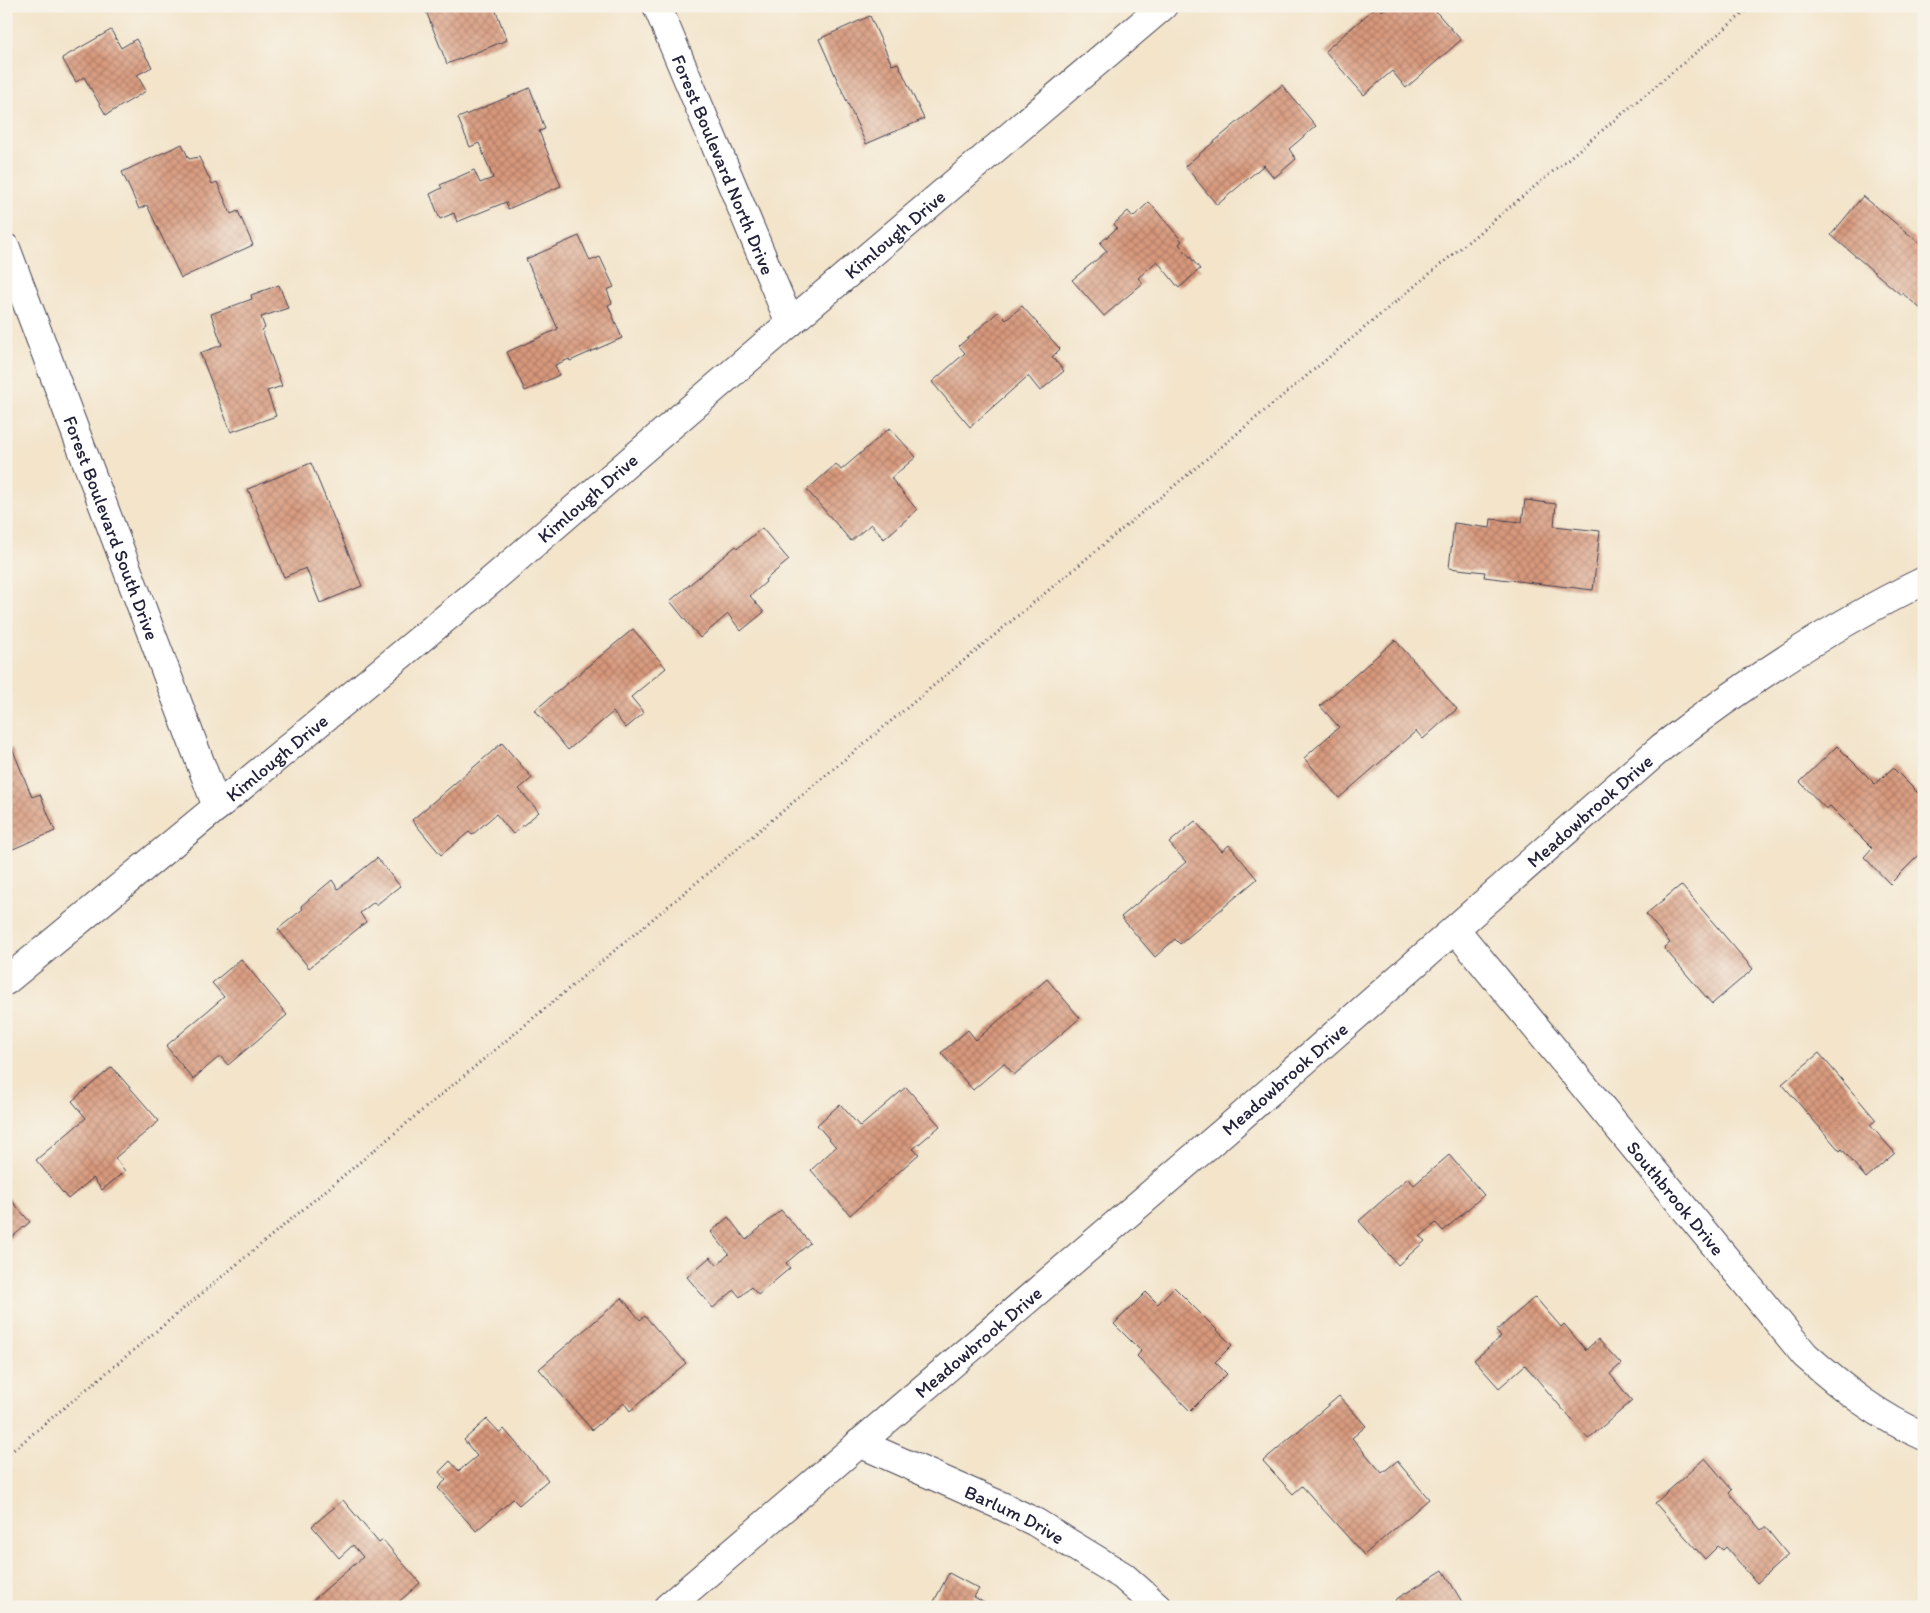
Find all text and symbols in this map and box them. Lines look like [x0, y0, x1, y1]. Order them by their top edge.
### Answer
street label: Forest Boulevard North Drive [667, 51, 780, 278]
street label: Kimlough Drive [839, 185, 950, 283]
street label: Forest Boulevard South Drive [59, 412, 164, 643]
street label: Kimlough Drive [532, 448, 642, 547]
street label: Kimlough Drive [221, 709, 332, 806]
street label: Meadowbrook Drive [1522, 749, 1657, 872]
street label: Meadowbrook Drive [1217, 1017, 1352, 1140]
street label: Southbrook Drive [1622, 1136, 1730, 1260]
street label: Meadowbrook Drive [910, 1281, 1046, 1403]
street label: Barlum Drive [961, 1480, 1069, 1549]

